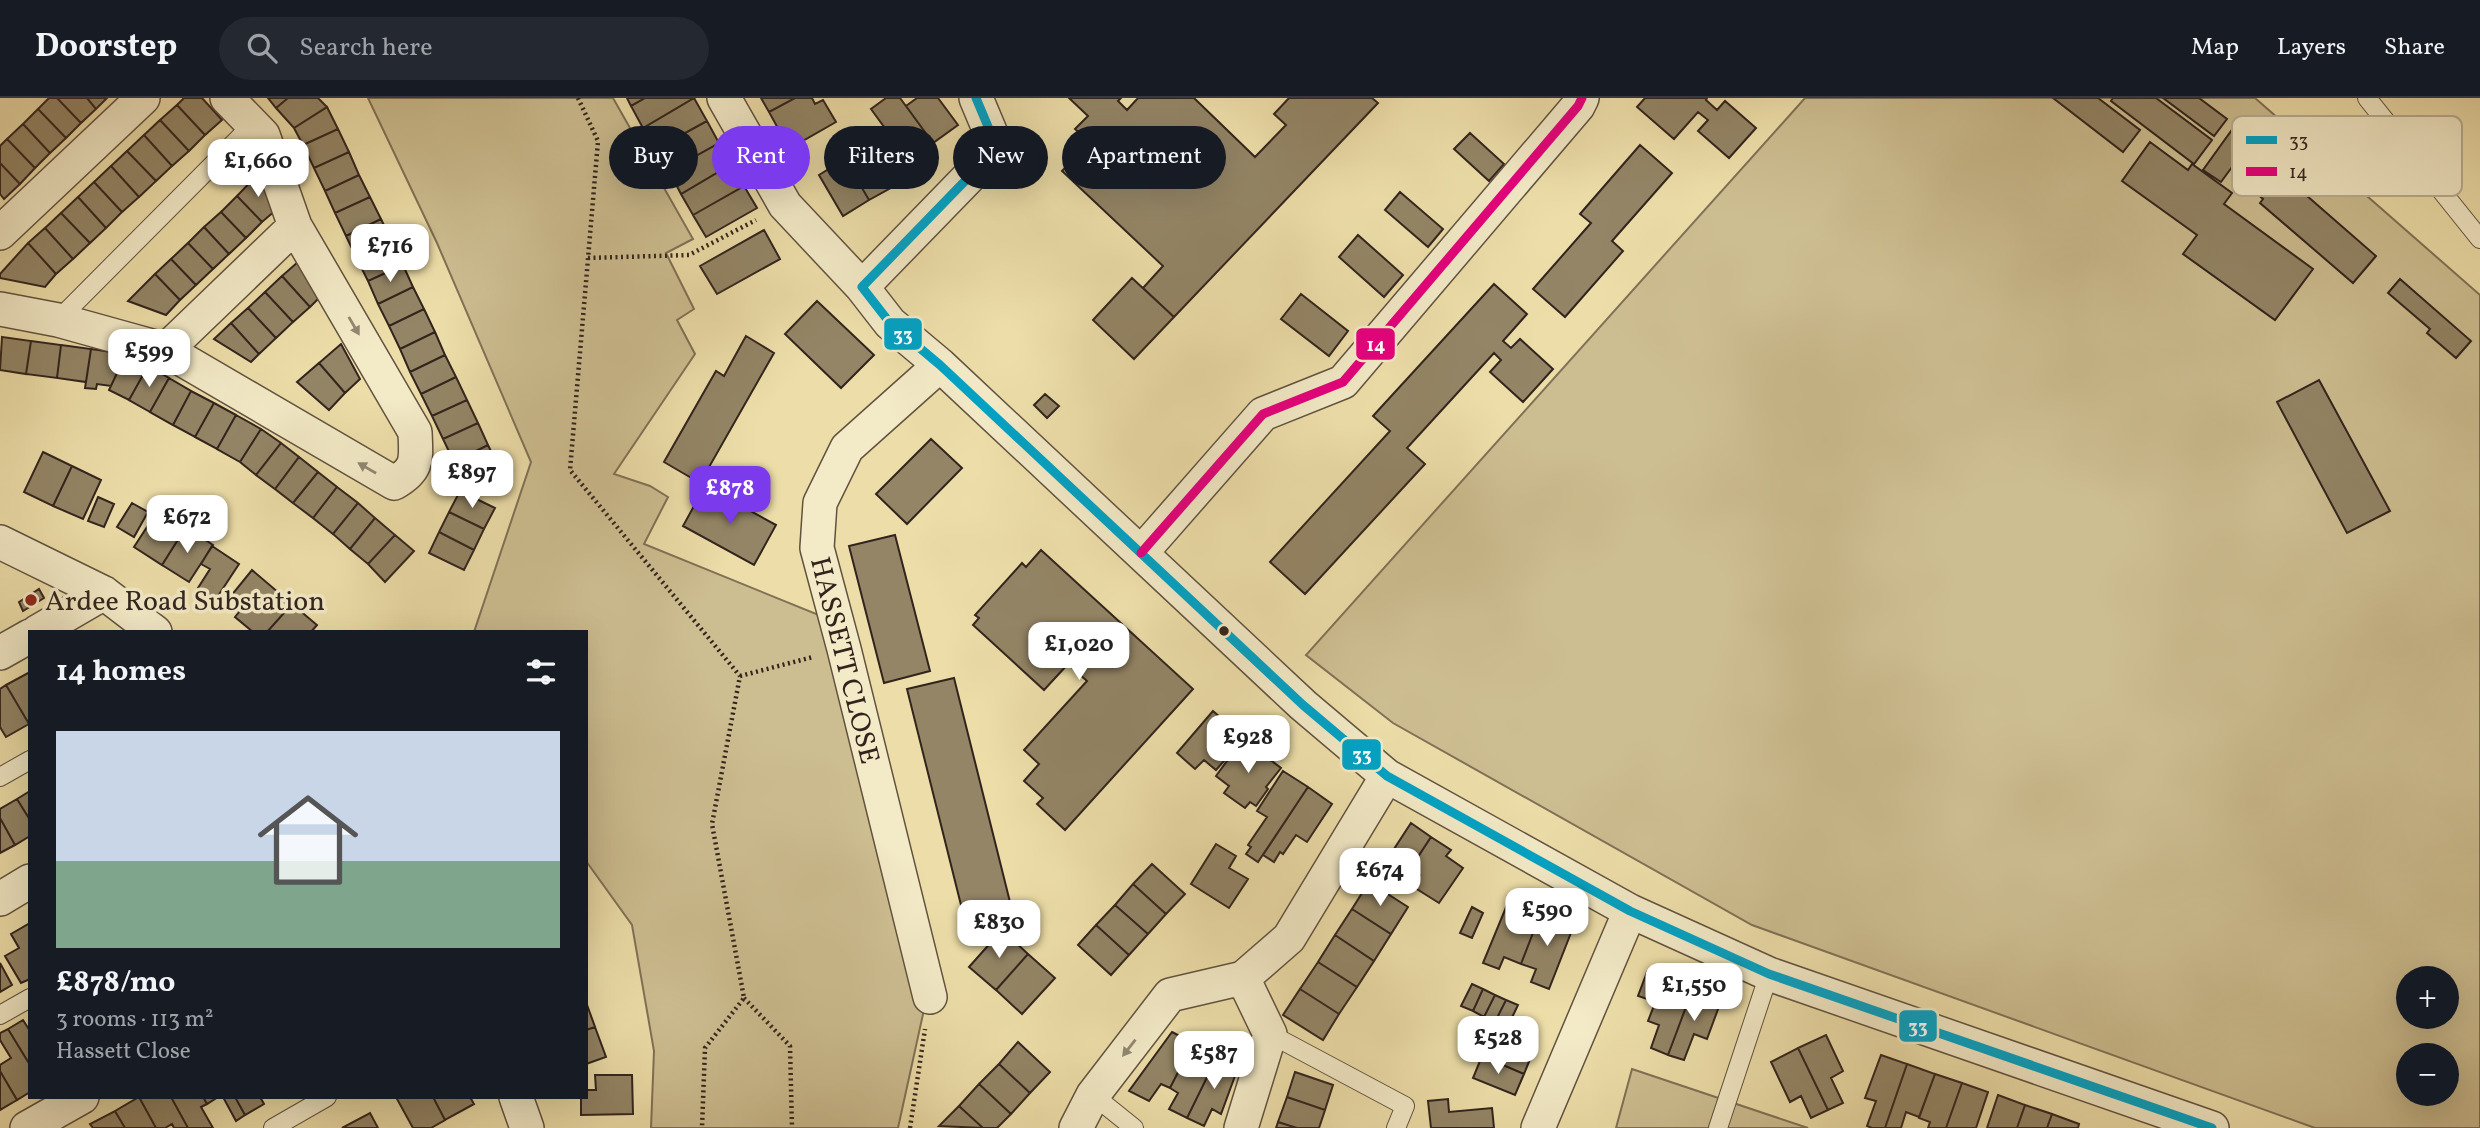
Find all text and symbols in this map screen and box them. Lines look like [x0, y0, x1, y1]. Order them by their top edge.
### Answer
search box [219, 17, 709, 80]
text: Doorstep [35, 25, 177, 71]
icon: search [243, 29, 281, 67]
text: Search here [299, 30, 433, 66]
text: Map [2191, 31, 2239, 65]
text: Layers [2277, 31, 2346, 65]
text: Share [2384, 31, 2445, 65]
legend [2232, 116, 2462, 196]
chip: Buy [609, 126, 698, 189]
chip: Rent [712, 126, 810, 189]
chip: Filters [824, 126, 939, 189]
chip: New [953, 126, 1048, 189]
chip: Apartment [1062, 126, 1226, 189]
text: 33 [2289, 129, 2308, 155]
pin: £1,660 [201, 140, 315, 199]
text: £1,660 [224, 146, 292, 178]
text: 14 [2289, 160, 2308, 186]
pin: £716 [349, 225, 431, 284]
text: £716 [367, 231, 413, 263]
one-way arrow [348, 317, 360, 336]
line badge: 33 [883, 317, 923, 351]
text: 33 [893, 323, 913, 349]
line badge: 14 [1355, 327, 1396, 361]
pin: £599 [108, 330, 190, 389]
text: 14 [1366, 333, 1386, 359]
text: £599 [124, 336, 174, 368]
pin: £897 [431, 450, 513, 510]
text: £897 [447, 457, 497, 489]
one-way arrow [357, 461, 376, 474]
pin: £878 [689, 466, 771, 526]
text: £878 [705, 473, 755, 505]
pin: £672 [146, 496, 228, 555]
text: £672 [163, 502, 211, 534]
street label: HASSETT CLOSE [799, 553, 888, 768]
place label: Ardee Road Substation [45, 583, 325, 622]
marker: Ardee Road Substation [23, 592, 39, 608]
pin: £1,020 [1022, 622, 1136, 682]
unlabelled marker [1217, 624, 1231, 638]
text: £1,020 [1044, 629, 1114, 661]
text: 14 homes [56, 651, 186, 693]
icon: filters [522, 653, 560, 691]
pin: £928 [1207, 716, 1289, 775]
text: £928 [1223, 722, 1273, 754]
line badge: 33 [1341, 738, 1382, 771]
text: 33 [1352, 743, 1372, 769]
icon: home [245, 777, 371, 903]
pin: £674 [1339, 848, 1421, 908]
text: £674 [1355, 855, 1405, 887]
pin: £590 [1506, 888, 1588, 948]
text: £590 [1521, 895, 1573, 927]
pin: £830 [958, 900, 1040, 960]
text: £830 [973, 907, 1025, 939]
text: £878/mo [56, 962, 175, 1004]
pin: £1,550 [1637, 964, 1751, 1023]
map controls [2396, 966, 2459, 1106]
button: + [2396, 966, 2459, 1029]
text: £1,550 [1661, 970, 1727, 1002]
text: 3 rooms · 113 m² [56, 1004, 214, 1036]
line badge: 33 [1898, 1009, 1938, 1043]
text: 33 [1908, 1015, 1928, 1041]
pin: £528 [1457, 1016, 1539, 1076]
text: £528 [1474, 1023, 1522, 1055]
pin: £587 [1173, 1032, 1255, 1091]
text: Hassett Close [56, 1036, 191, 1068]
text: £587 [1190, 1038, 1238, 1070]
one-way arrow [1123, 1039, 1137, 1057]
button: − [2396, 1043, 2459, 1106]

